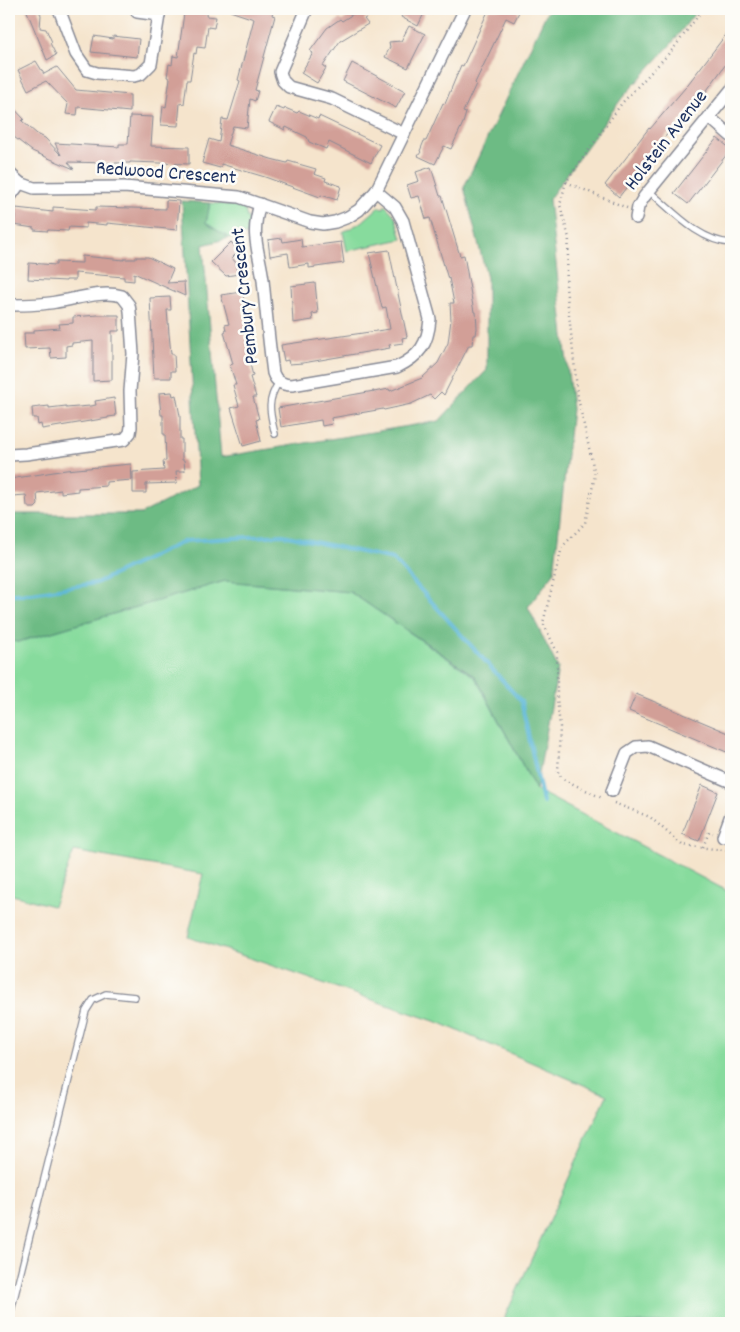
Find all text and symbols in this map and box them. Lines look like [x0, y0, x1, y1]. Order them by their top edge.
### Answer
street label: Holstein Avenue [619, 85, 715, 197]
street label: Redwood Crescent [95, 155, 237, 193]
street label: Pembury Crescent [225, 226, 267, 366]

